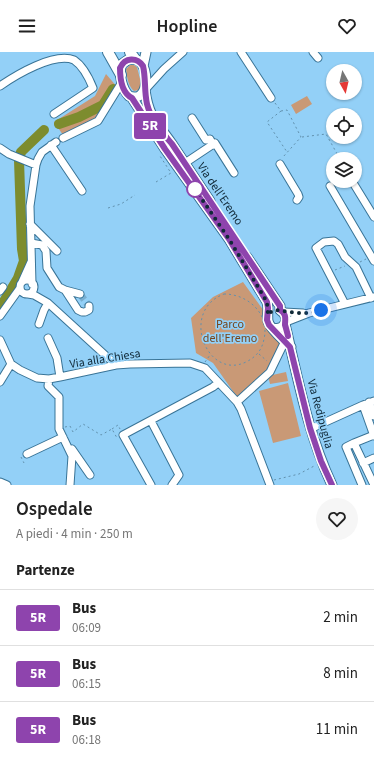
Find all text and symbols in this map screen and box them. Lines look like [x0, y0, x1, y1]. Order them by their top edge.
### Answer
text: Hopline [157, 14, 217, 39]
icon: menu [16, 15, 38, 37]
icon: heart [336, 15, 358, 37]
north arrow [326, 64, 362, 100]
map controls [326, 64, 362, 188]
button: locate [326, 108, 362, 144]
line badge: 5R [132, 113, 168, 139]
text: 5R [142, 116, 158, 136]
button: layers [326, 152, 362, 188]
street label: Via dell'Eremo [193, 159, 247, 229]
unlabelled marker [186, 180, 204, 198]
your location [311, 300, 331, 320]
park label: Parco dell'Eremo [203, 316, 257, 347]
street label: Via alla Chiesa [68, 345, 142, 373]
street label: Via Redipuglia [303, 377, 337, 451]
text: Ospedale [16, 496, 93, 523]
button: heart [316, 498, 358, 540]
text: A piedi · 4 min · 250 m [16, 525, 133, 543]
text: Partenze [16, 560, 75, 581]
text: Bus [72, 598, 96, 619]
text: 2 min [323, 607, 358, 628]
text: 5R [30, 608, 46, 628]
text: 06:09 [72, 619, 101, 637]
text: Bus [72, 654, 96, 675]
text: 8 min [323, 663, 358, 684]
text: 5R [30, 664, 46, 684]
text: 06:15 [72, 675, 101, 693]
text: Bus [72, 710, 96, 731]
text: 11 min [316, 719, 358, 740]
text: 5R [30, 720, 46, 740]
text: 06:18 [72, 731, 101, 749]

